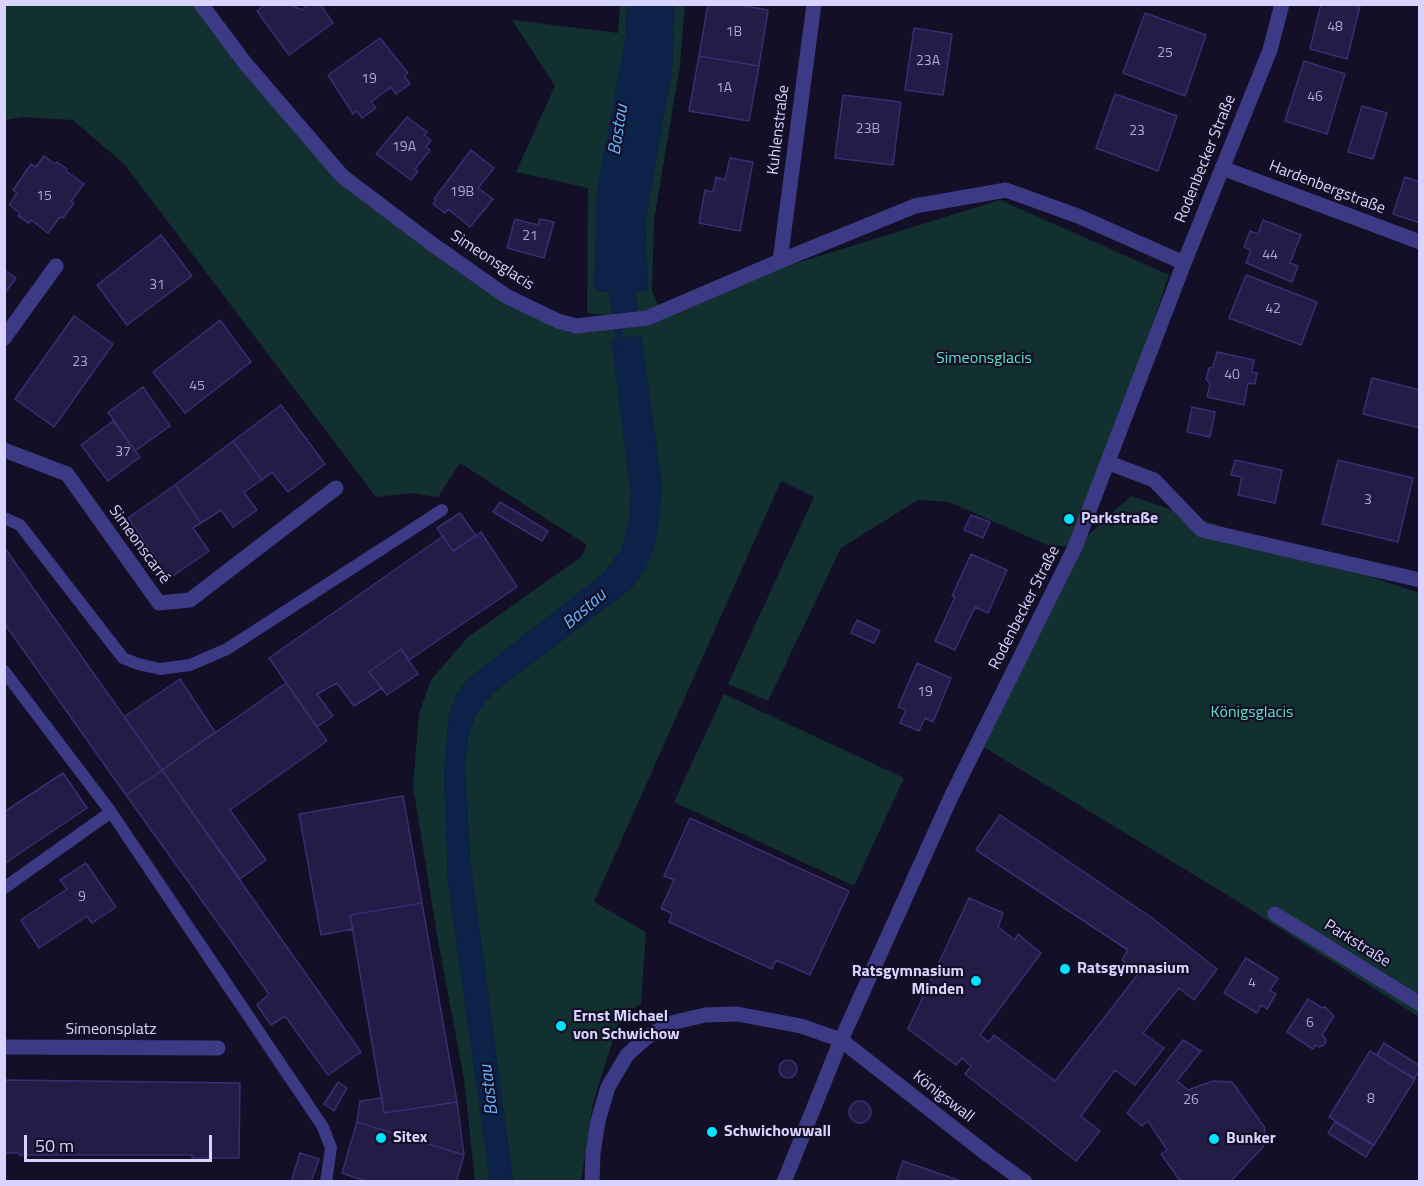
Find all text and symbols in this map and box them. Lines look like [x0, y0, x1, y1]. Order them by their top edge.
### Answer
house number: 48 [1327, 20, 1343, 36]
house number: 1B [726, 25, 742, 41]
house number: 25 [1157, 46, 1173, 62]
house number: 23A [916, 54, 940, 70]
house number: 19 [361, 72, 377, 88]
house number: 1A [716, 81, 732, 97]
street label: Kuhlenstraße [764, 84, 794, 176]
house number: 46 [1307, 90, 1323, 106]
street label: Rodenbecker Straße [1172, 92, 1240, 226]
water label: Bastau [604, 103, 634, 157]
house number: 23B [856, 122, 880, 138]
house number: 23 [1129, 124, 1145, 140]
house number: 19A [392, 140, 416, 156]
street label: Hardenbergstraße [1266, 157, 1388, 219]
house number: 19B [450, 185, 474, 201]
house number: 15 [36, 189, 52, 205]
street label: Simeonsglacis [447, 227, 537, 295]
house number: 21 [522, 229, 538, 245]
house number: 44 [1262, 248, 1278, 264]
house number: 31 [149, 278, 165, 294]
house number: 42 [1265, 302, 1281, 318]
park label: Simeonsglacis [936, 349, 1032, 369]
house number: 23 [72, 355, 88, 371]
house number: 40 [1224, 368, 1240, 384]
house number: 45 [189, 379, 205, 395]
house number: 37 [115, 445, 131, 461]
house number: 3 [1364, 493, 1372, 509]
street label: Simeonscarré [104, 502, 174, 588]
place label: Parkstraße [1081, 509, 1158, 529]
marker: Parkstraße [1062, 512, 1076, 526]
street label: Rodenbecker Straße [986, 543, 1064, 673]
water label: Bastau [559, 585, 611, 635]
house number: 19 [917, 685, 933, 701]
park label: Königsglacis [1211, 703, 1293, 723]
house number: 9 [78, 890, 86, 906]
street label: Parkstraße [1320, 916, 1394, 972]
place label: Ratsgymnasium [1077, 959, 1189, 979]
place label: Ratsgymnasium Minden [852, 962, 964, 1000]
marker: Ratsgymnasium [1058, 962, 1072, 976]
marker: Ratsgymnasium Minden [969, 974, 983, 988]
house number: 4 [1248, 976, 1256, 992]
place label: Ernst Michael von Schwichow [573, 1007, 680, 1045]
house number: 6 [1306, 1016, 1314, 1032]
marker: Ernst Michael von Schwichow [554, 1019, 568, 1033]
street label: Simeonsplatz [65, 1020, 157, 1040]
water label: Bastau [476, 1063, 504, 1117]
street label: Königswall [909, 1067, 977, 1127]
house number: 8 [1367, 1092, 1375, 1108]
house number: 26 [1183, 1093, 1199, 1109]
place label: Schwichowwall [724, 1122, 831, 1142]
scale bar [27, 1123, 214, 1161]
marker: Schwichowwall [705, 1125, 719, 1139]
place label: Sitex [393, 1128, 427, 1148]
place label: Bunker [1226, 1129, 1276, 1149]
marker: Sitex [374, 1131, 388, 1145]
text: 50 m [35, 1132, 74, 1159]
marker: Bunker [1207, 1132, 1221, 1146]

